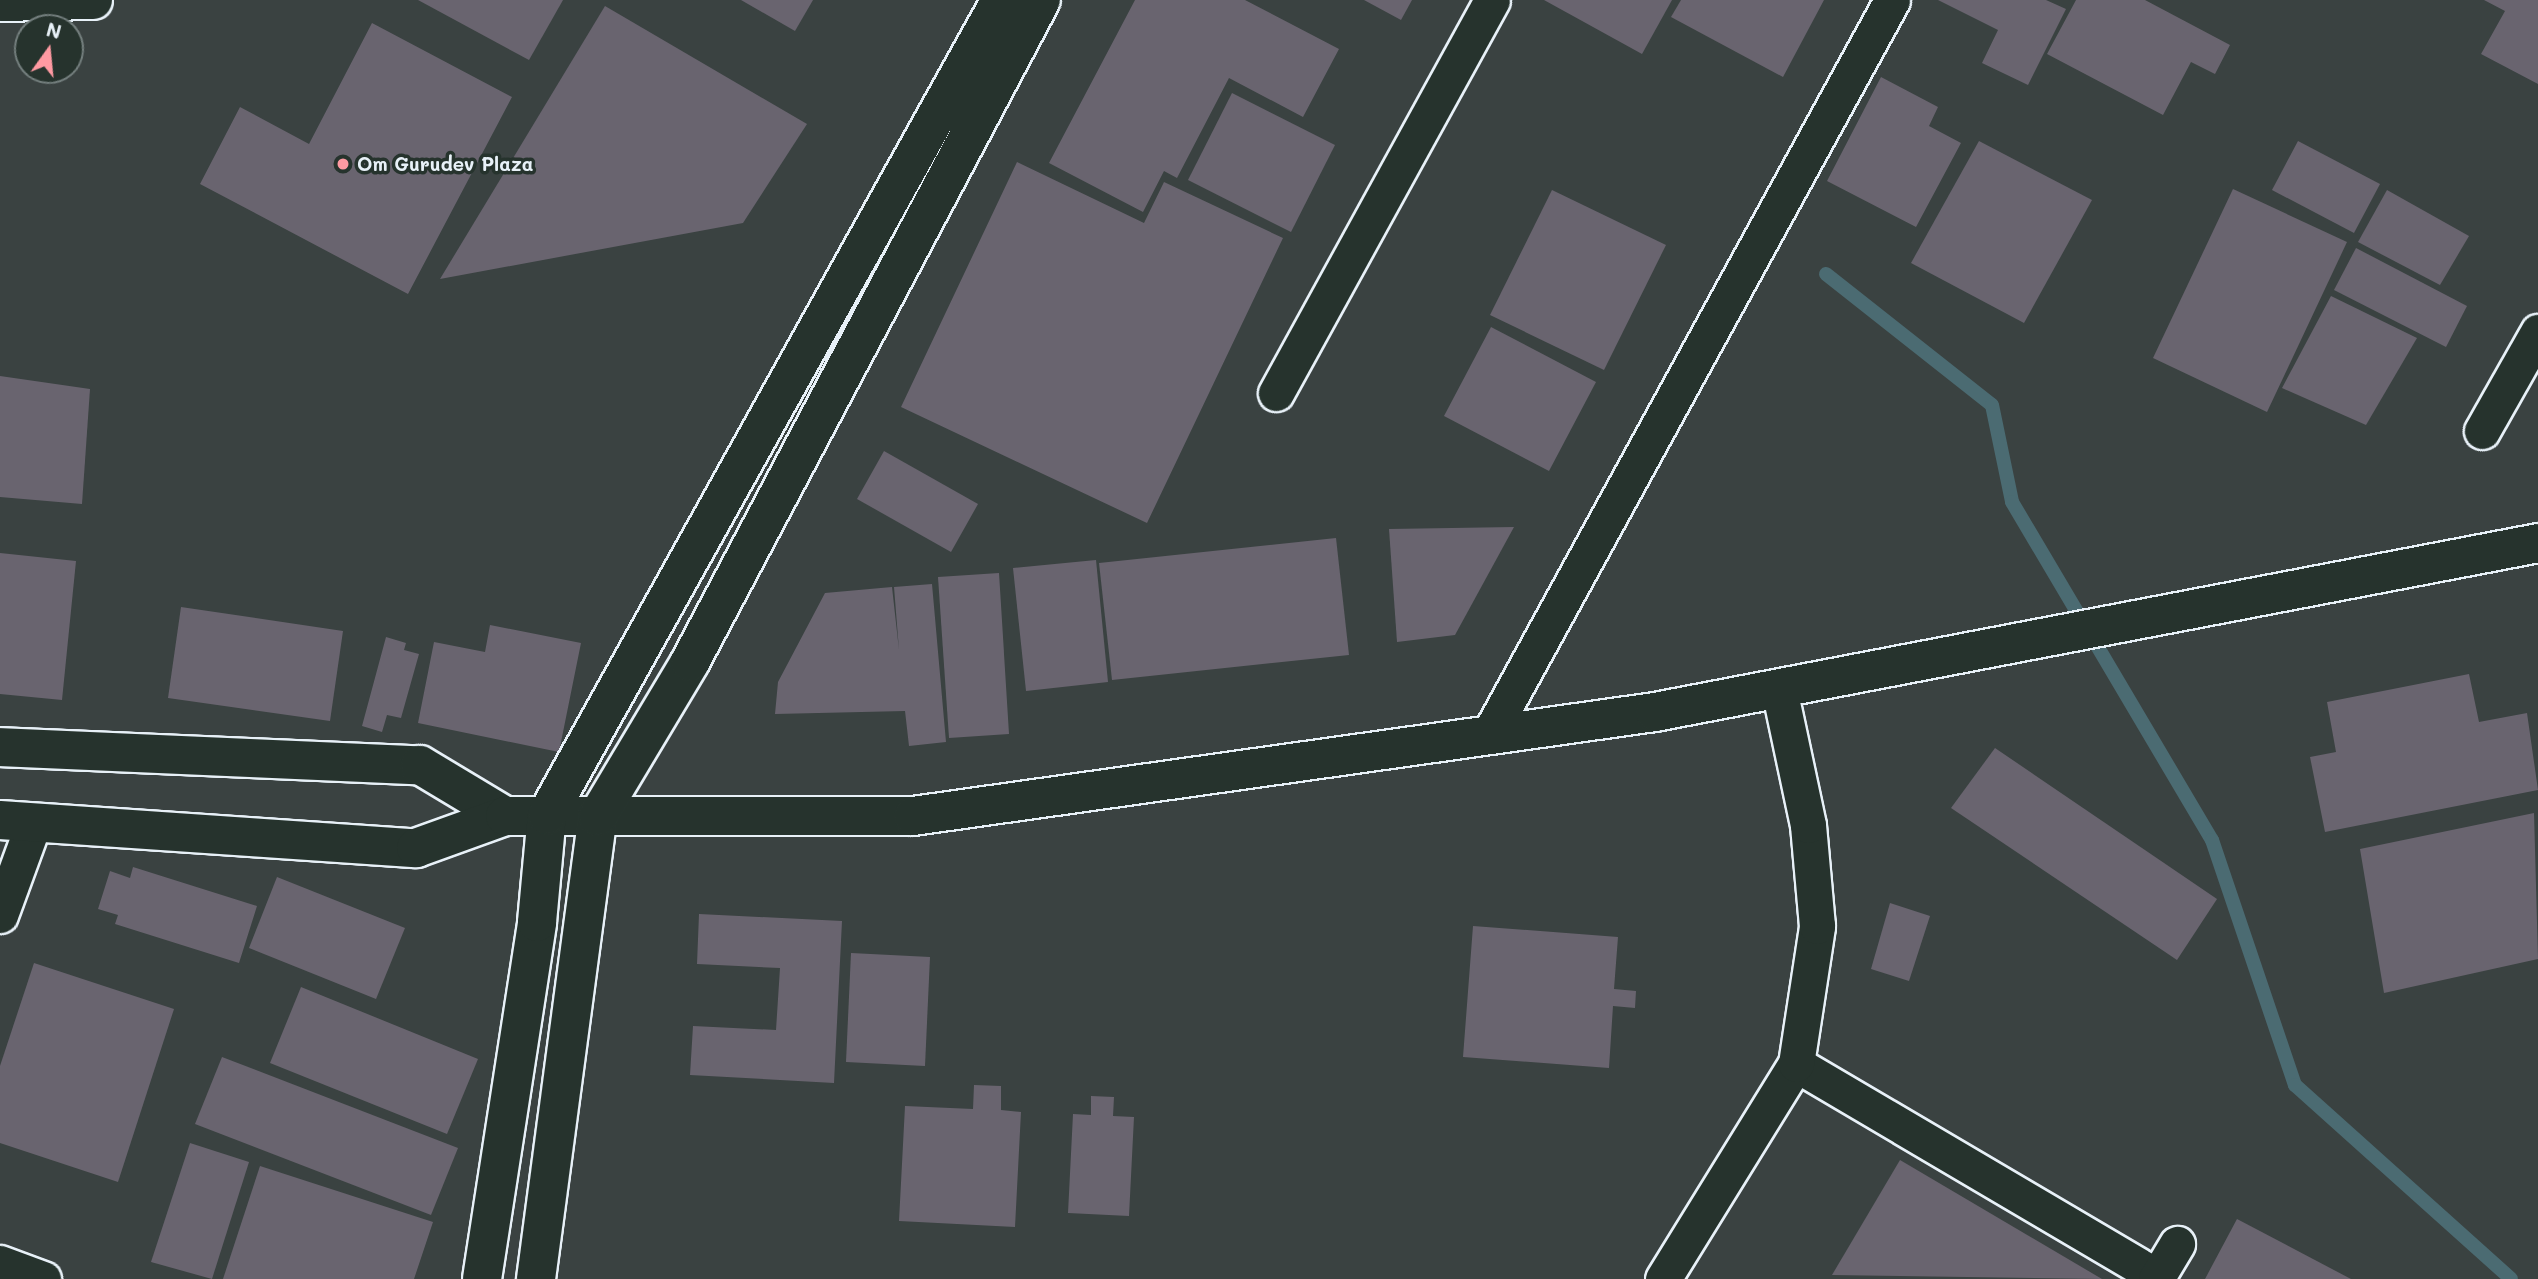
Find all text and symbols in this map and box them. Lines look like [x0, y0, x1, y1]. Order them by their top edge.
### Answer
north arrow [14, 14, 84, 84]
text: N [44, 16, 64, 44]
place label: Om Gurudev Plaza [357, 153, 533, 175]
marker: Om Gurudev Plaza [335, 156, 351, 172]

